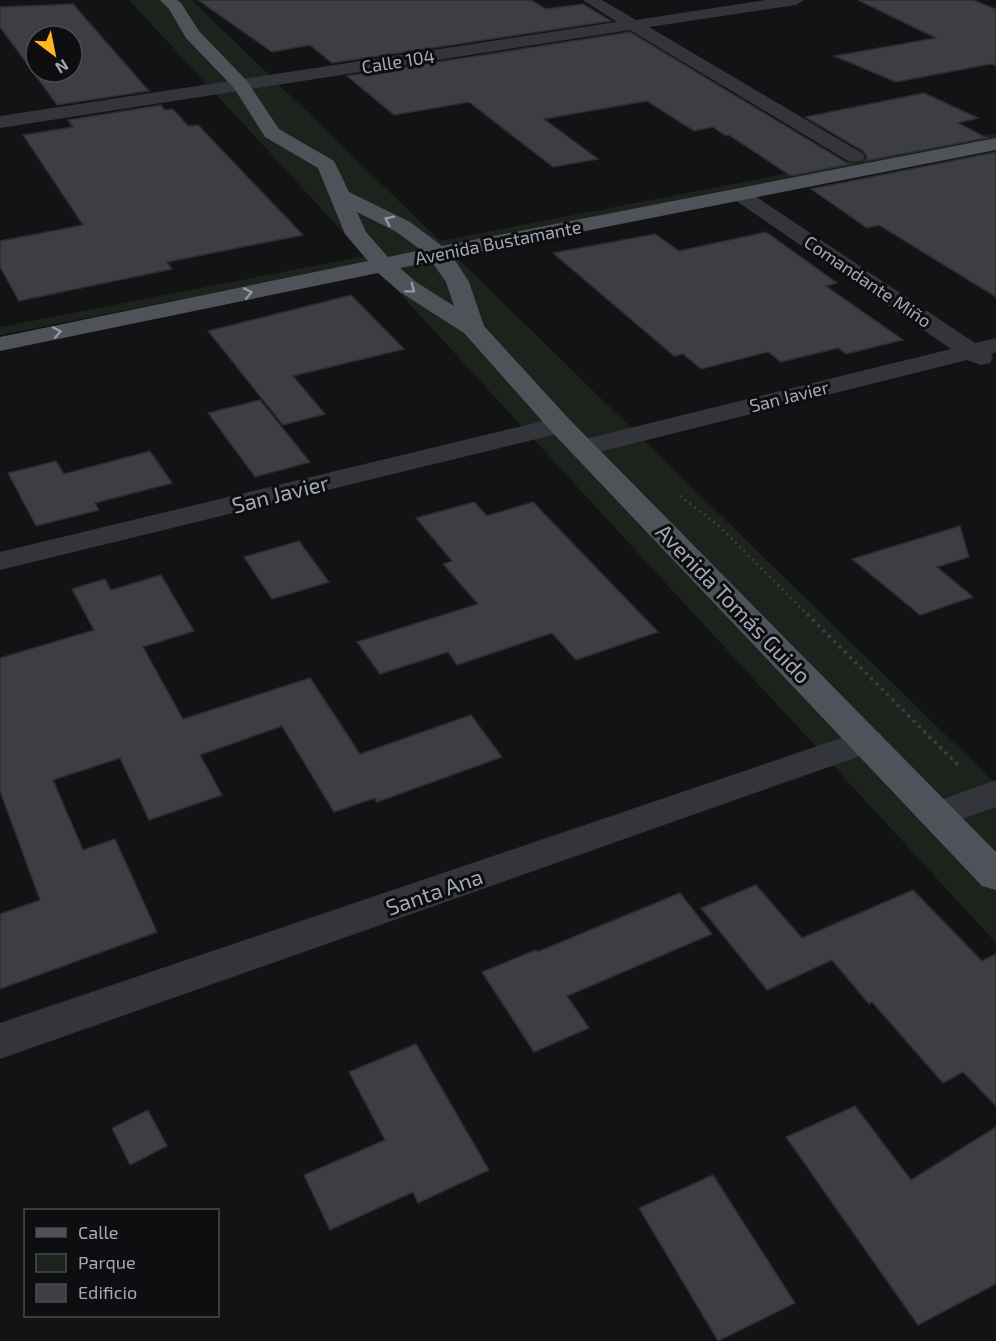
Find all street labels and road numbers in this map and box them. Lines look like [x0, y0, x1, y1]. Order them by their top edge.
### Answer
street label: Calle 104 [360, 44, 436, 78]
street label: Avenida Bustamante [413, 215, 583, 269]
street label: Comandante Miño [800, 230, 936, 332]
street label: San Javier [747, 376, 831, 416]
street label: San Javier [229, 468, 331, 518]
street label: Avenida Tomás Guido [651, 518, 817, 688]
street label: Santa Ana [382, 862, 486, 920]

